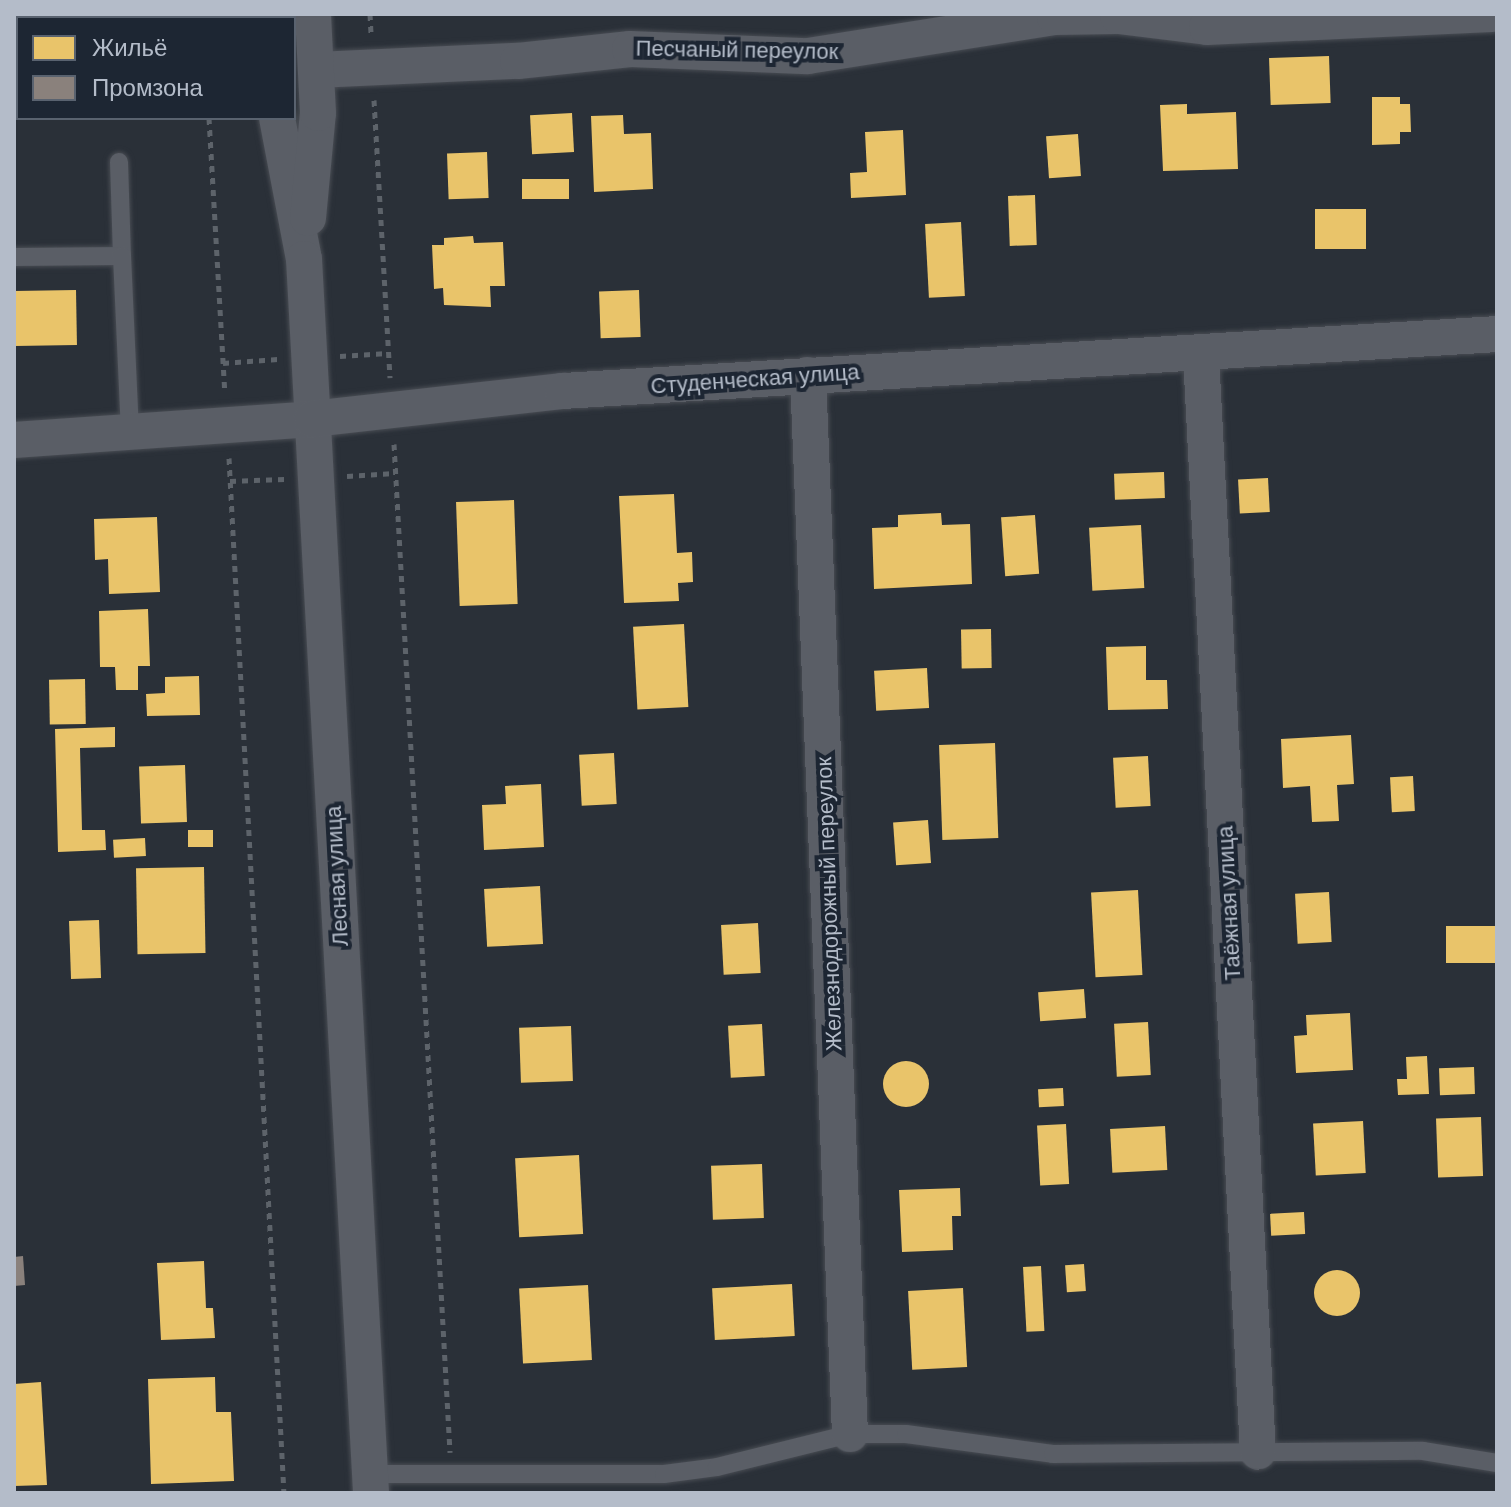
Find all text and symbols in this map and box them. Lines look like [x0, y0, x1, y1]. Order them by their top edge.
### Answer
legend [16, 16, 296, 120]
text: Жильё [92, 34, 167, 61]
street label: Песчаный переулок [635, 35, 839, 65]
text: Промзона [92, 74, 203, 101]
street label: Студенческая улица [650, 359, 860, 399]
street label: Железнодорожный переулок [811, 756, 847, 1052]
street label: Лесная улица [320, 805, 354, 947]
street label: Таёжная улица [1212, 825, 1246, 981]

